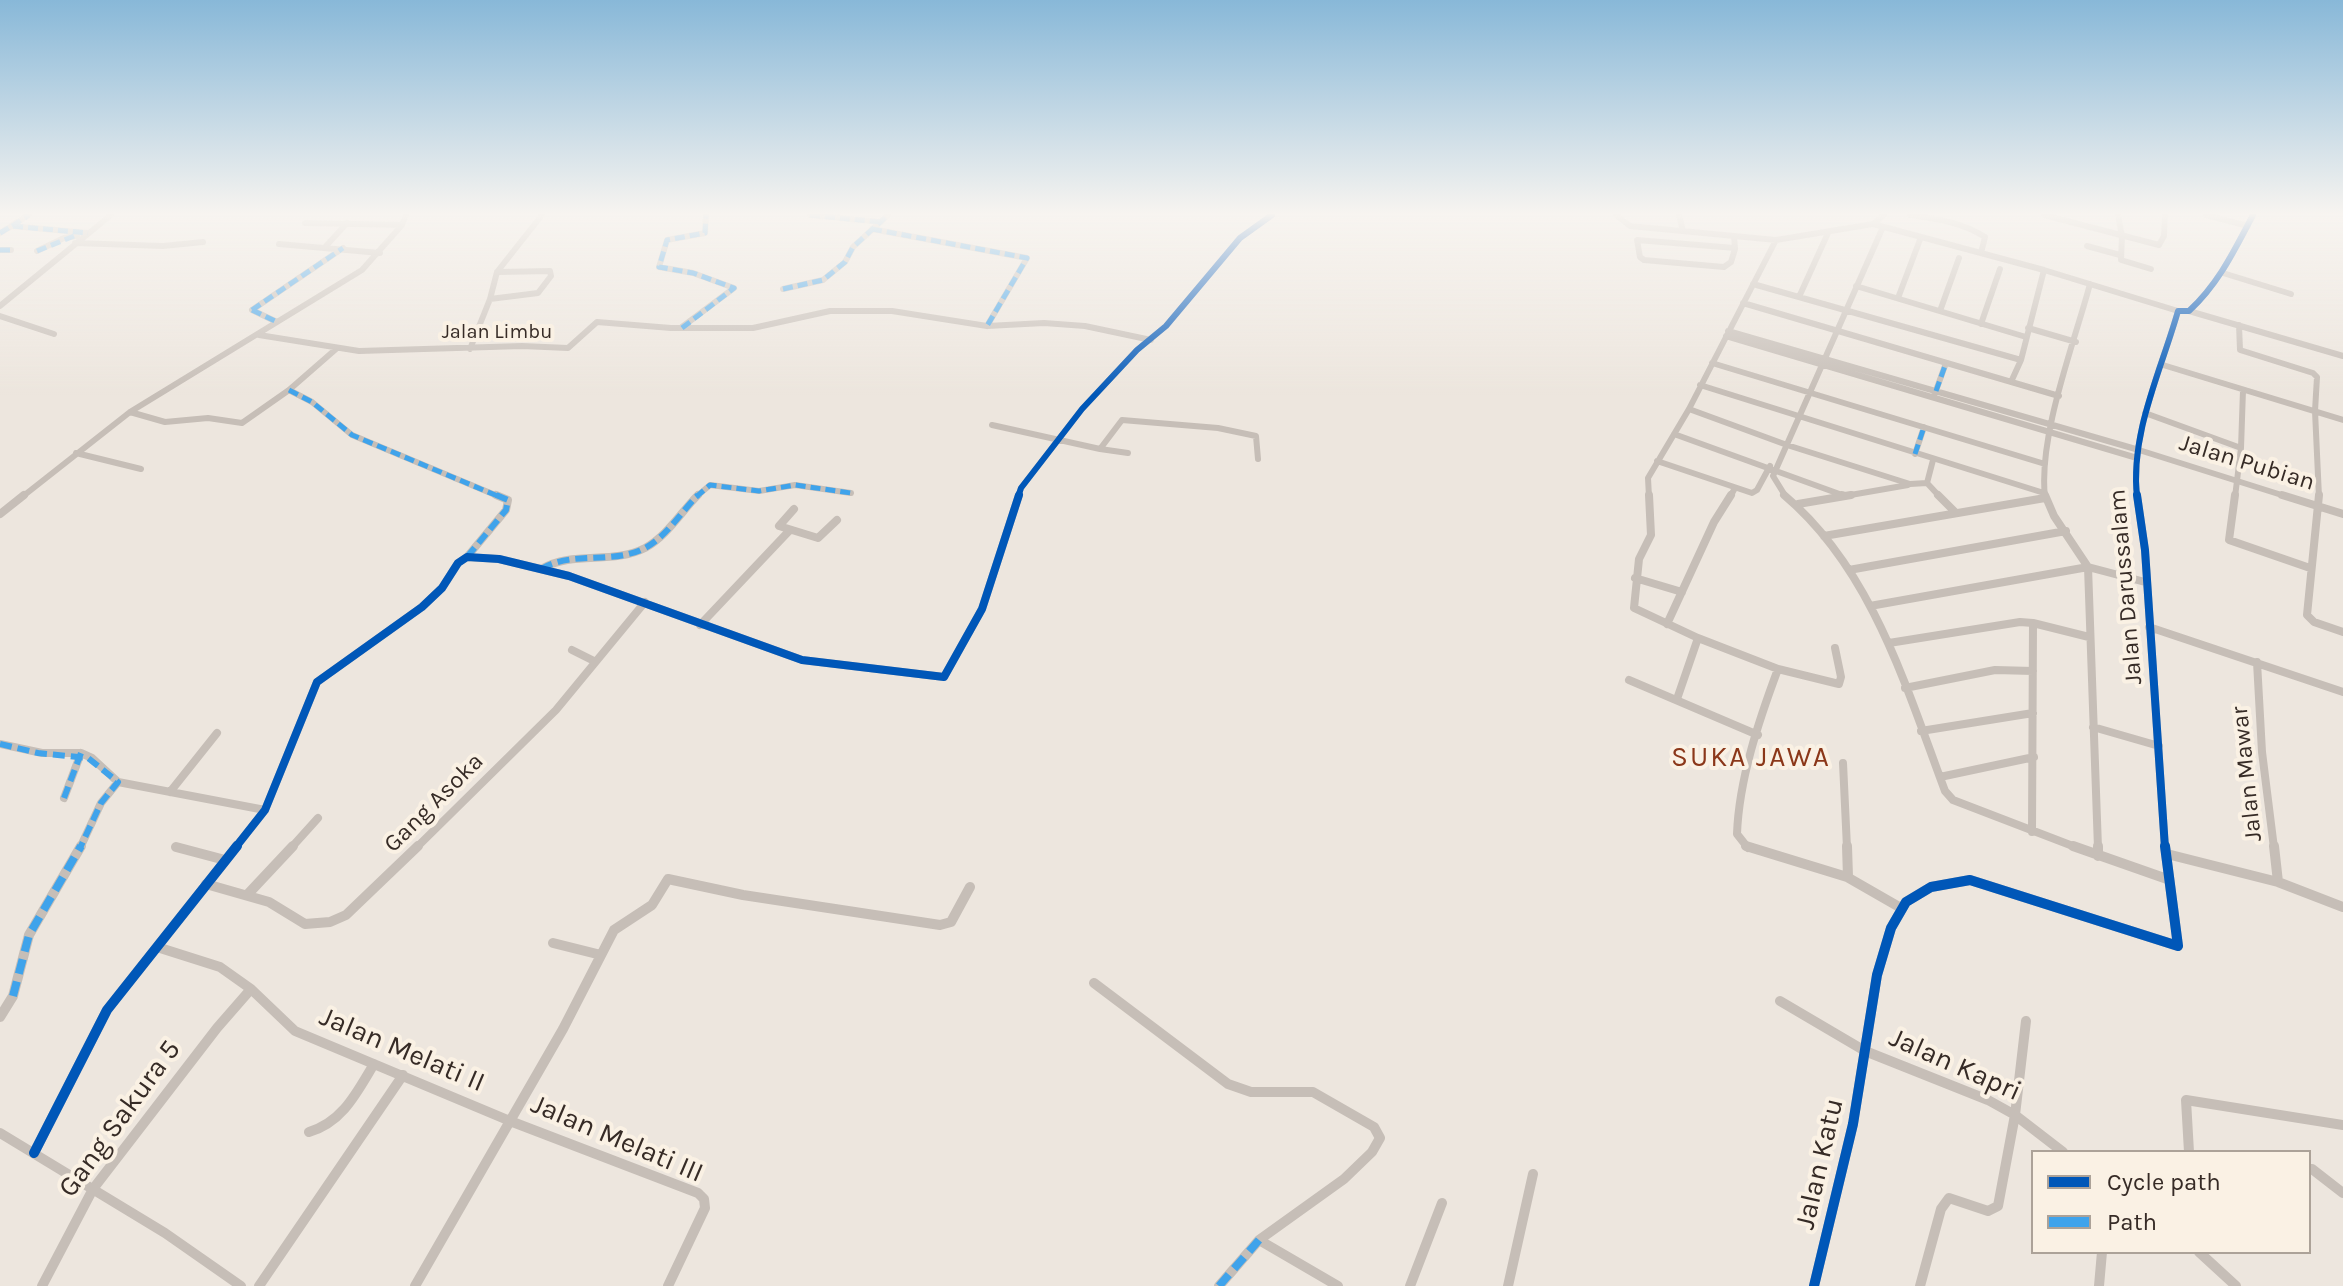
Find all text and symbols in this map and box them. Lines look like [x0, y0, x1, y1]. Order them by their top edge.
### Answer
street label: Jalan Limbu [442, 320, 552, 344]
street label: Jalan Pubian [2176, 429, 2318, 497]
street label: Jalan Darussalam [2103, 488, 2149, 686]
street label: Jalan Mawar [2226, 705, 2268, 843]
district label: SUKA JAWA [1671, 741, 1831, 775]
street label: Gang Asoka [378, 747, 490, 859]
street label: Jalan Melati II [314, 1000, 490, 1100]
street label: Jalan Kapri [1884, 1021, 2026, 1109]
street label: Gang Sakura 5 [52, 1034, 188, 1204]
street label: Jalan Melati III [526, 1088, 708, 1190]
street label: Jalan Katu [1789, 1095, 1851, 1233]
legend [2031, 1150, 2311, 1254]
text: Cycle path [2107, 1168, 2221, 1196]
text: Path [2107, 1208, 2157, 1236]

